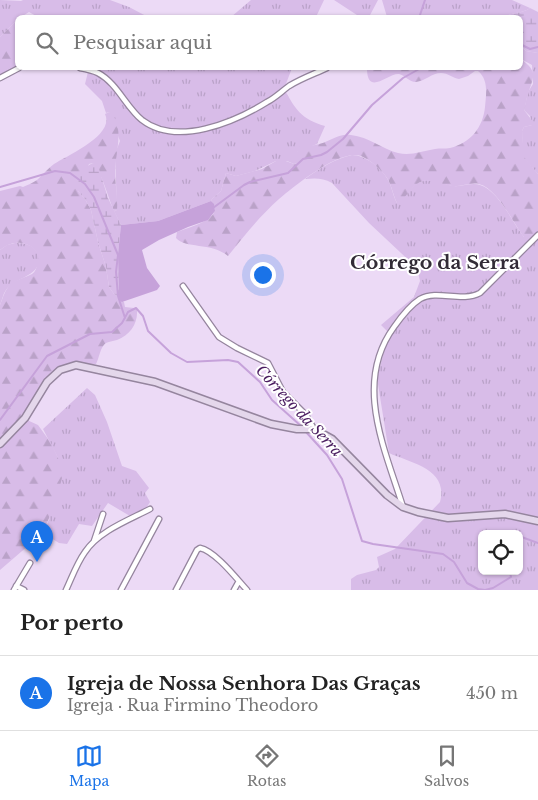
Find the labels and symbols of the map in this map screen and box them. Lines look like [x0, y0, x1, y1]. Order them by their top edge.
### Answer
district label: Córrego da Serra [350, 251, 520, 274]
your location [250, 262, 276, 288]
water label: Córrego da Serra [252, 361, 347, 460]
pin: A [21, 521, 53, 562]

